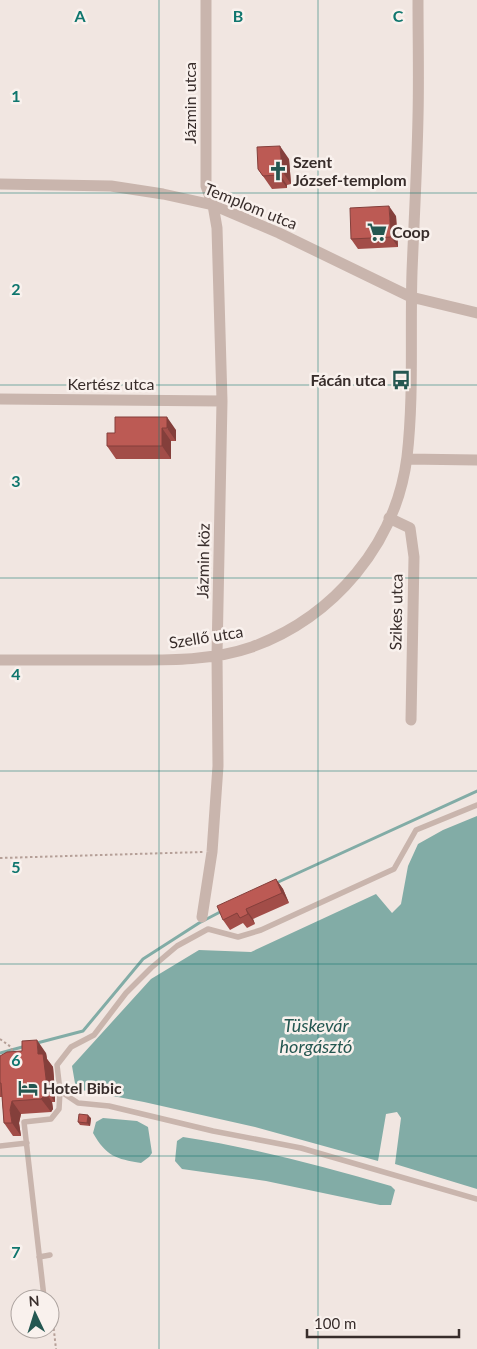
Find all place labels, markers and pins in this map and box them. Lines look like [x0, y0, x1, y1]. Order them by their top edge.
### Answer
place label: Szent József-templom [293, 152, 407, 189]
church icon: Szent József-templom [267, 160, 289, 182]
supermarket icon: Coop [366, 221, 388, 243]
place label: Coop [392, 222, 430, 241]
bus stop icon: Fácán utca [390, 369, 412, 391]
place label: Fácán utca [310, 370, 386, 389]
hotel icon: Hotel Bibic [17, 1077, 39, 1099]
place label: Hotel Bibic [43, 1078, 122, 1097]

